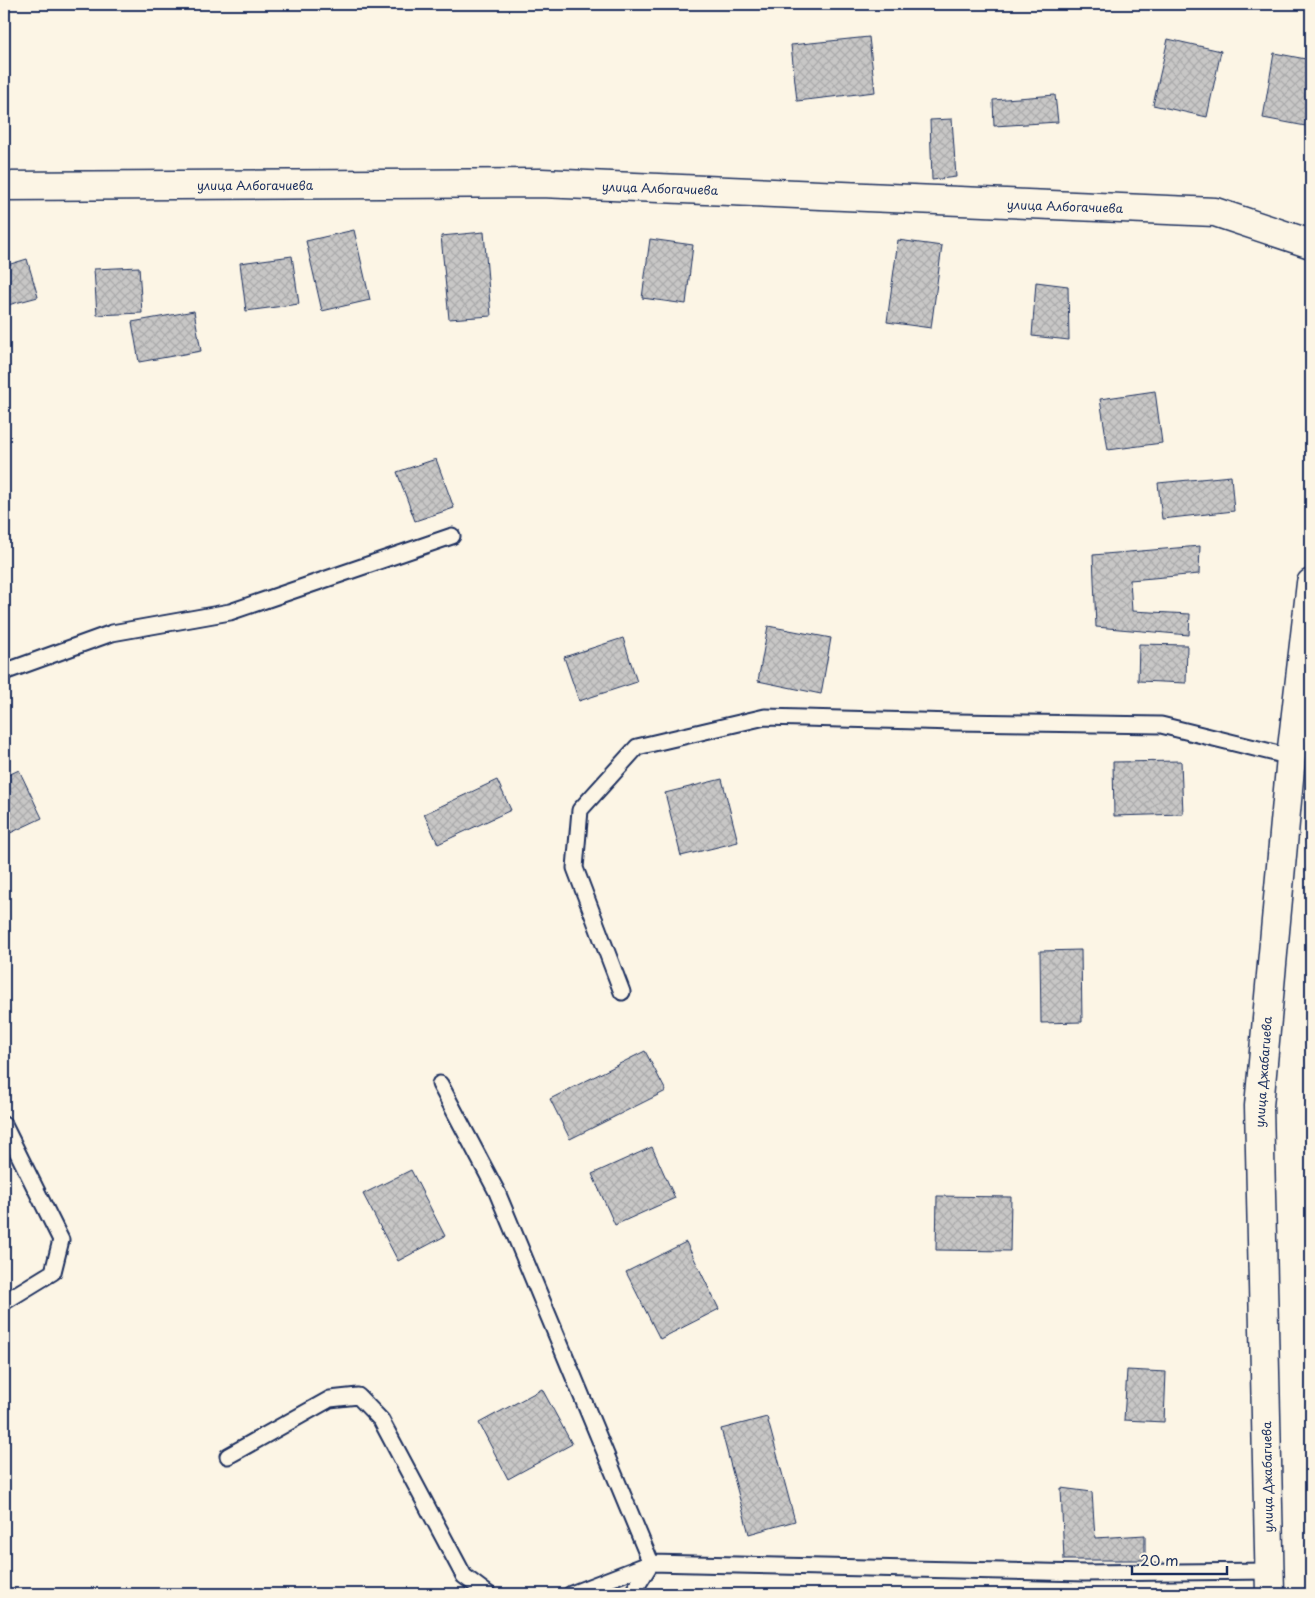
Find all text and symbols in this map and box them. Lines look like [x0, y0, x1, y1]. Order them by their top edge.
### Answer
street label: улица Албогачиева [197, 176, 314, 194]
street label: улица Албогачиева [602, 177, 719, 199]
street label: улица Албогачиева [1007, 195, 1124, 217]
street label: улица Джабагиева [1250, 1015, 1276, 1128]
street label: улица Джабагиева [1257, 1421, 1277, 1533]
scale bar [1132, 1543, 1228, 1575]
text: 20 m [1140, 1548, 1179, 1571]

